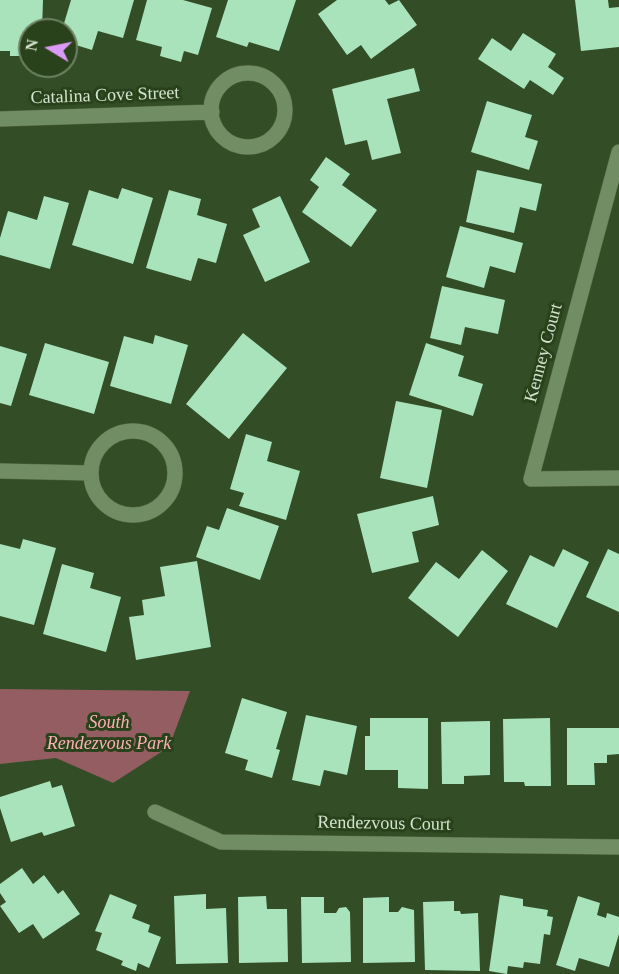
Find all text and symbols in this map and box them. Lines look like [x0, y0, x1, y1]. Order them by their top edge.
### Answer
north arrow [18, 18, 78, 78]
text: N [22, 38, 41, 52]
street label: Catalina Cove Street [30, 83, 180, 109]
street label: Kenney Court [520, 301, 568, 405]
park label: South Rendezvous Park [47, 712, 171, 754]
street label: Rendezvous Court [317, 812, 451, 836]

